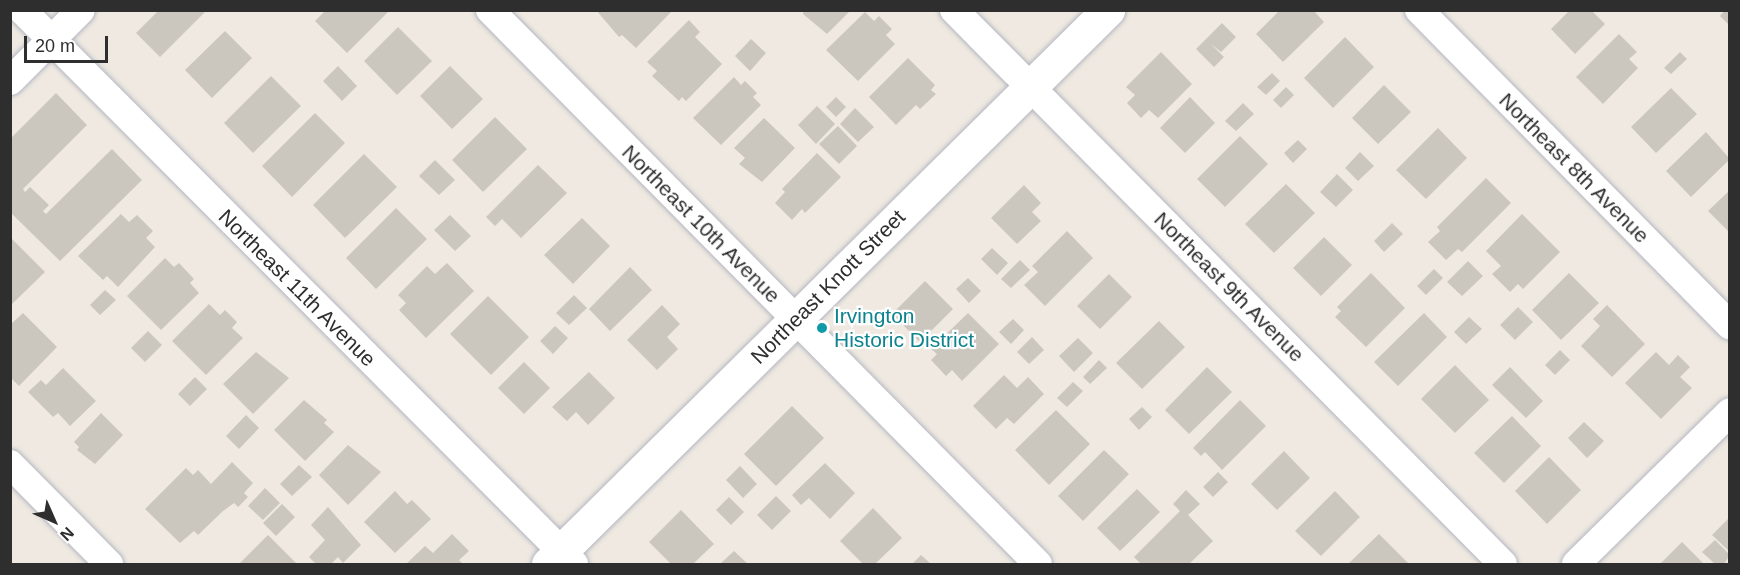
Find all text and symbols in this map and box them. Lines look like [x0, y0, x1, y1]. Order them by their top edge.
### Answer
scale bar [27, 24, 111, 62]
text: 20 m [35, 36, 75, 56]
street label: Northeast 8th Avenue [1493, 87, 1655, 249]
street label: Northeast 10th Avenue [616, 139, 786, 309]
street label: Northeast 11th Avenue [213, 204, 381, 372]
street label: Northeast Knott Street [746, 205, 910, 369]
street label: Northeast 9th Avenue [1148, 206, 1310, 368]
place label: Irvington Historic District [834, 303, 974, 353]
marker: Irvington Historic District [815, 321, 829, 335]
north arrow [24, 491, 84, 551]
text: N [57, 524, 77, 544]

